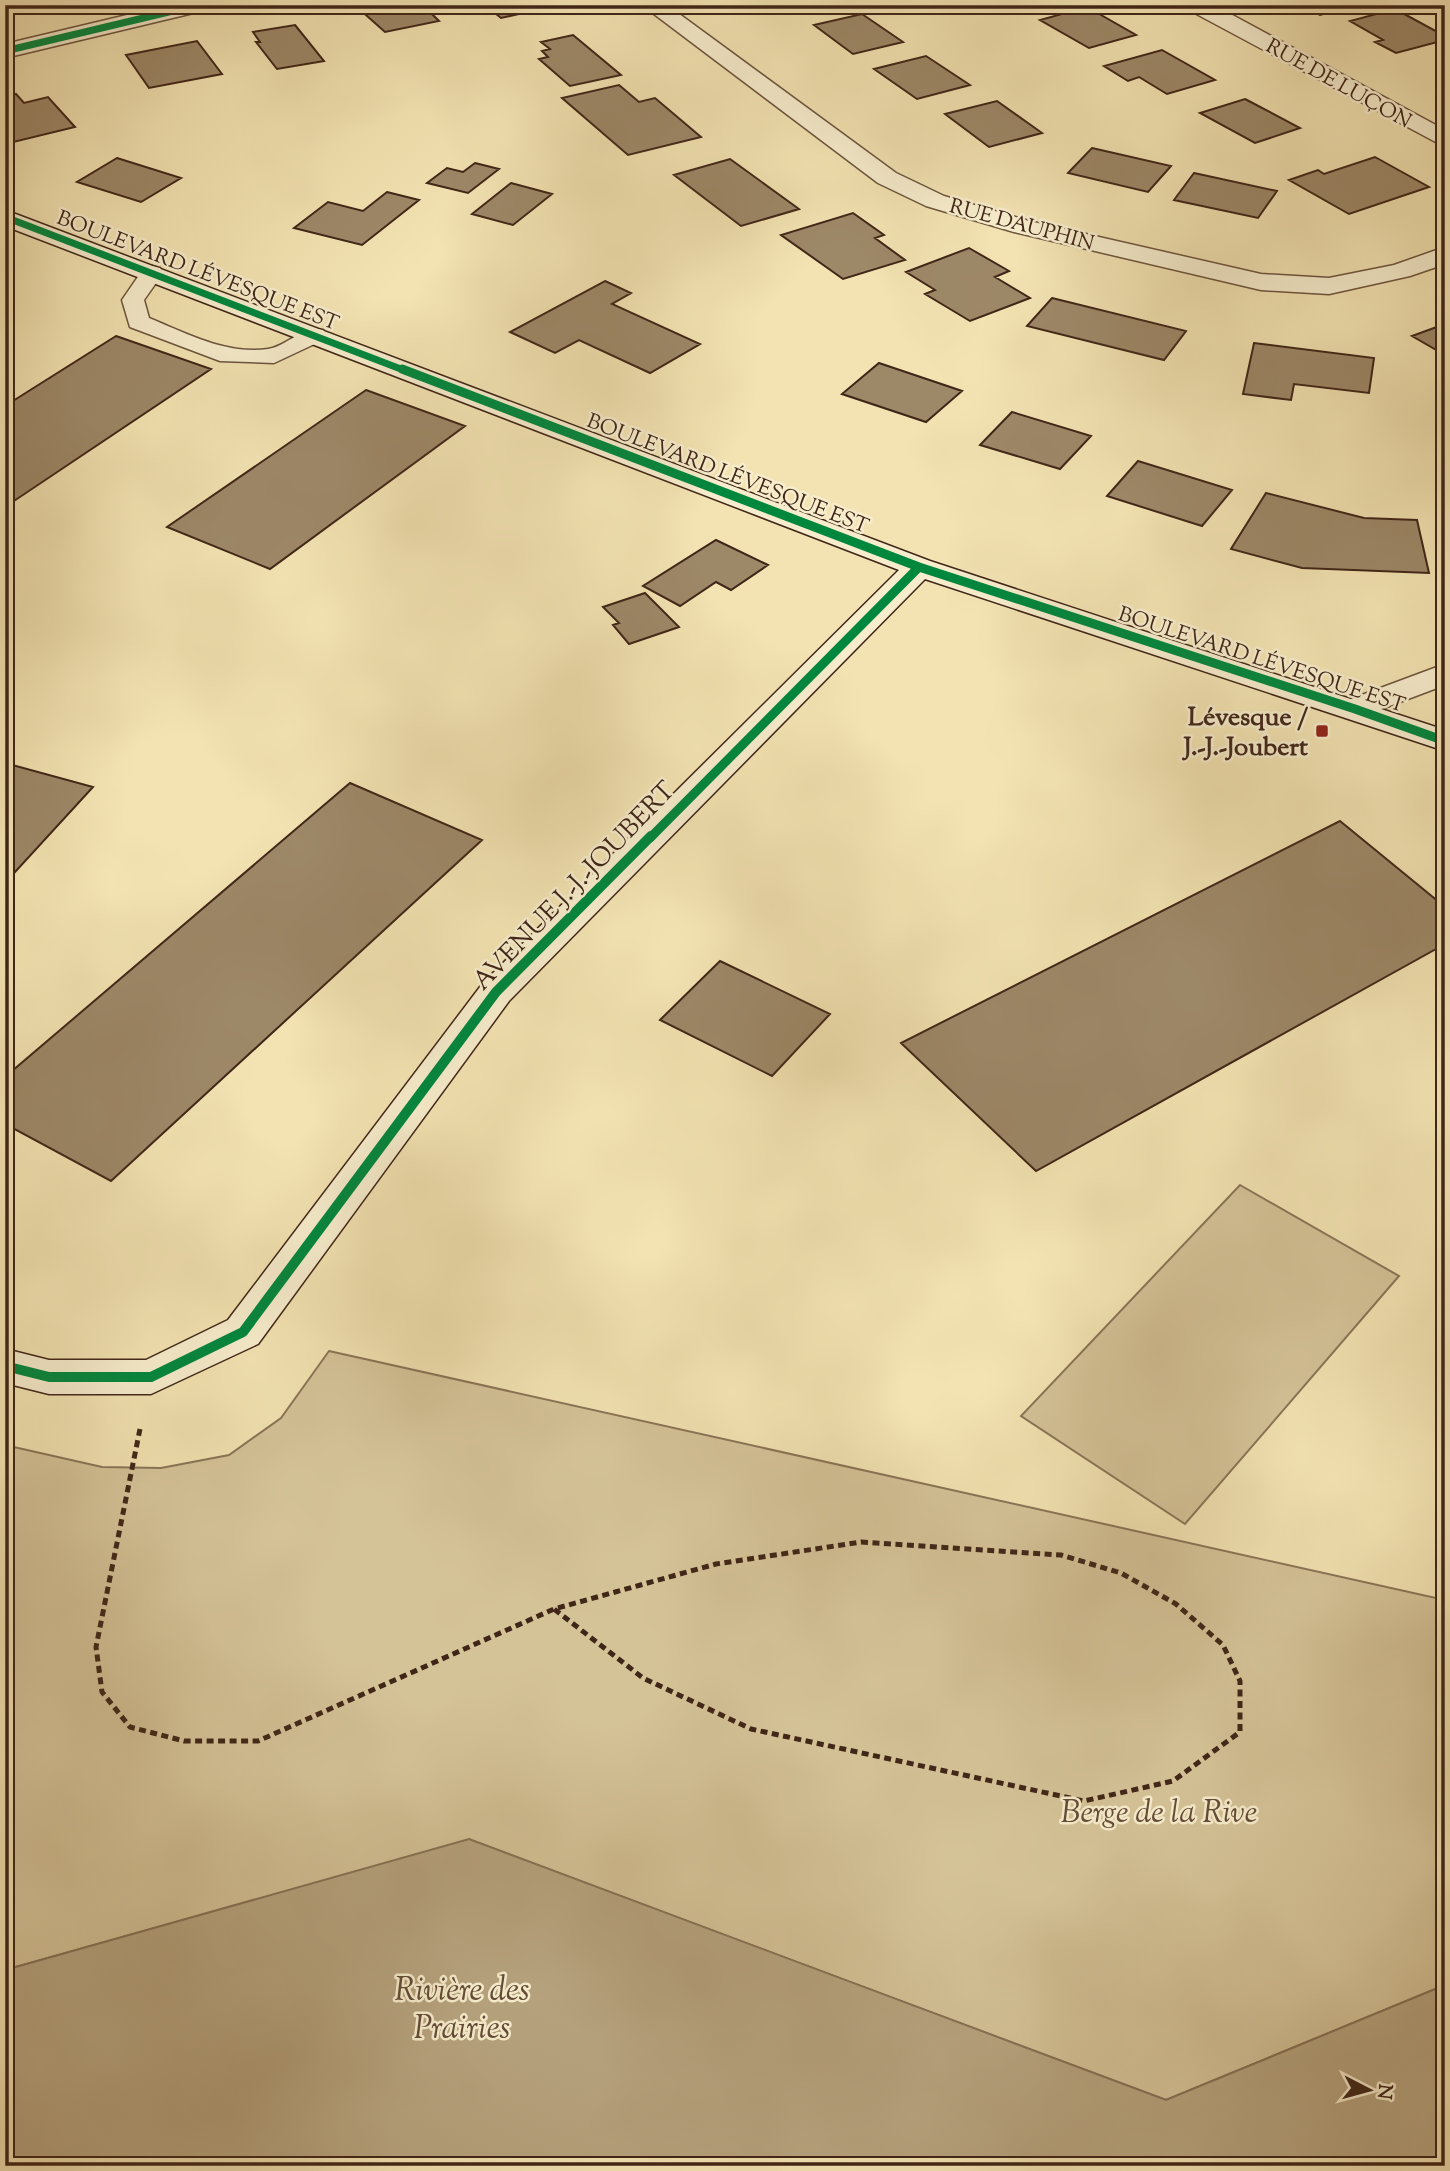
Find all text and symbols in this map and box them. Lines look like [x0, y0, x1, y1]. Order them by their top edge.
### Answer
street label: RUE DE LUÇON [1260, 32, 1417, 137]
street label: RUE DAUPHIN [946, 192, 1097, 260]
street label: BOULEVARD LÉVESQUE EST [52, 204, 343, 340]
street label: BOULEVARD LÉVESQUE EST [582, 407, 873, 543]
street label: BOULEVARD LÉVESQUE EST [1114, 600, 1409, 722]
place label: Lévesque / J.-J.-Joubert [1182, 700, 1308, 767]
marker: Lévesque / J.-J.-Joubert [1314, 723, 1330, 739]
street label: AVENUE J.-J.-JOUBERT [465, 774, 685, 1000]
park label: Berge de la Rive [1061, 1791, 1257, 1837]
water label: Rivière des Prairies [394, 1968, 530, 2054]
north arrow [1334, 2056, 1404, 2126]
text: N [1369, 2083, 1398, 2100]

